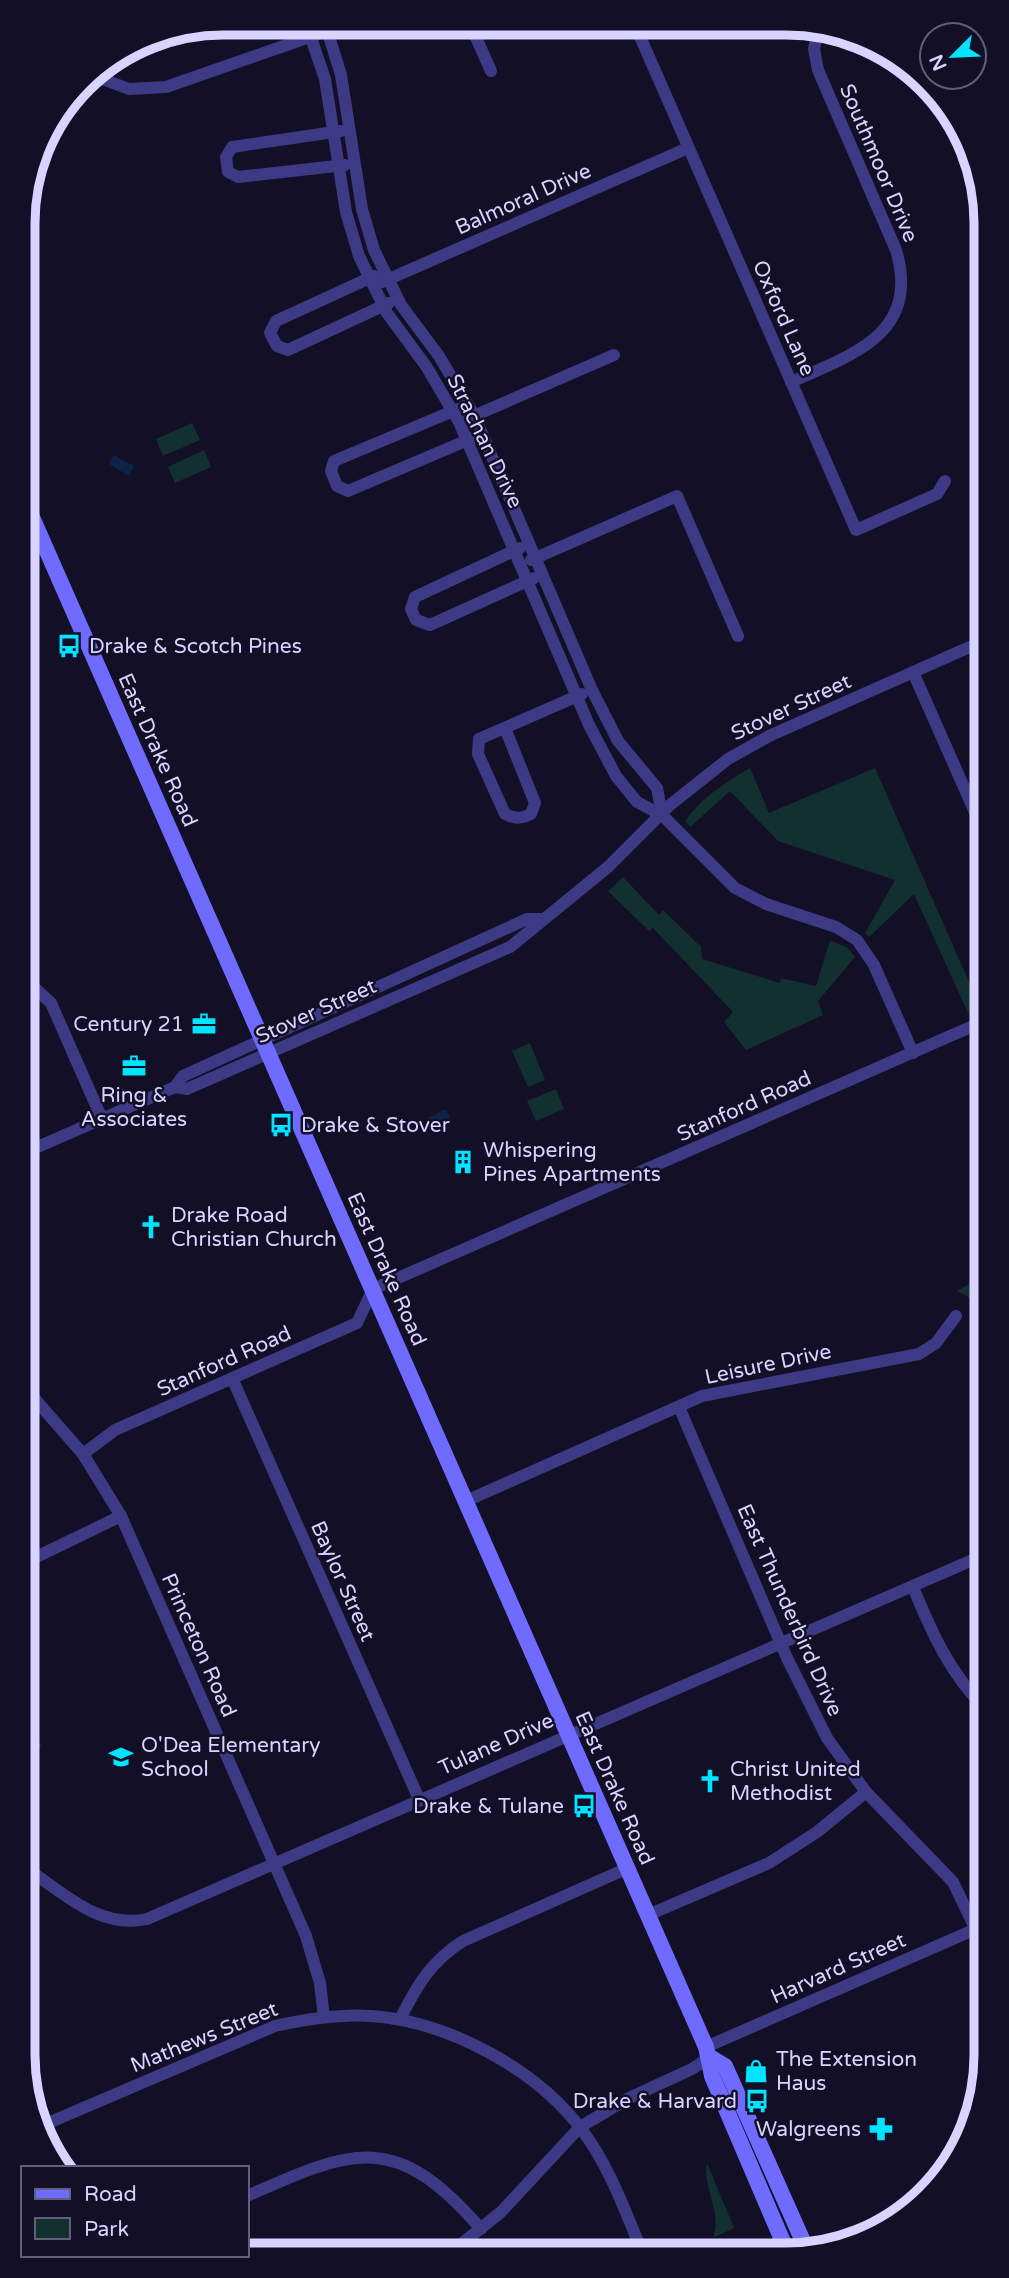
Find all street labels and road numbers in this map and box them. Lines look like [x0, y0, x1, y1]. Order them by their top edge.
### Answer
street label: Southmoor Drive [834, 80, 923, 246]
street label: Balmoral Drive [451, 158, 595, 241]
street label: Oxford Lane [747, 257, 820, 380]
street label: Strachan Drive [441, 370, 528, 512]
street label: Stover Street [727, 669, 855, 746]
street label: East Drake Road [112, 670, 203, 831]
street label: Stover Street [252, 974, 380, 1049]
street label: Stanford Road [673, 1066, 815, 1147]
street label: East Drake Road [341, 1189, 432, 1350]
street label: Stanford Road [153, 1321, 295, 1402]
street label: Leisure Drive [702, 1339, 834, 1390]
street label: East Thunderbird Drive [731, 1500, 848, 1720]
street label: Baylor Street [305, 1517, 380, 1645]
street label: Princeton Road [156, 1569, 241, 1721]
street label: Tulane Drive [435, 1708, 558, 1781]
street label: East Drake Road [569, 1708, 660, 1869]
street label: Harvard Street [767, 1928, 910, 2009]
street label: Mathews Street [127, 1997, 281, 2078]

